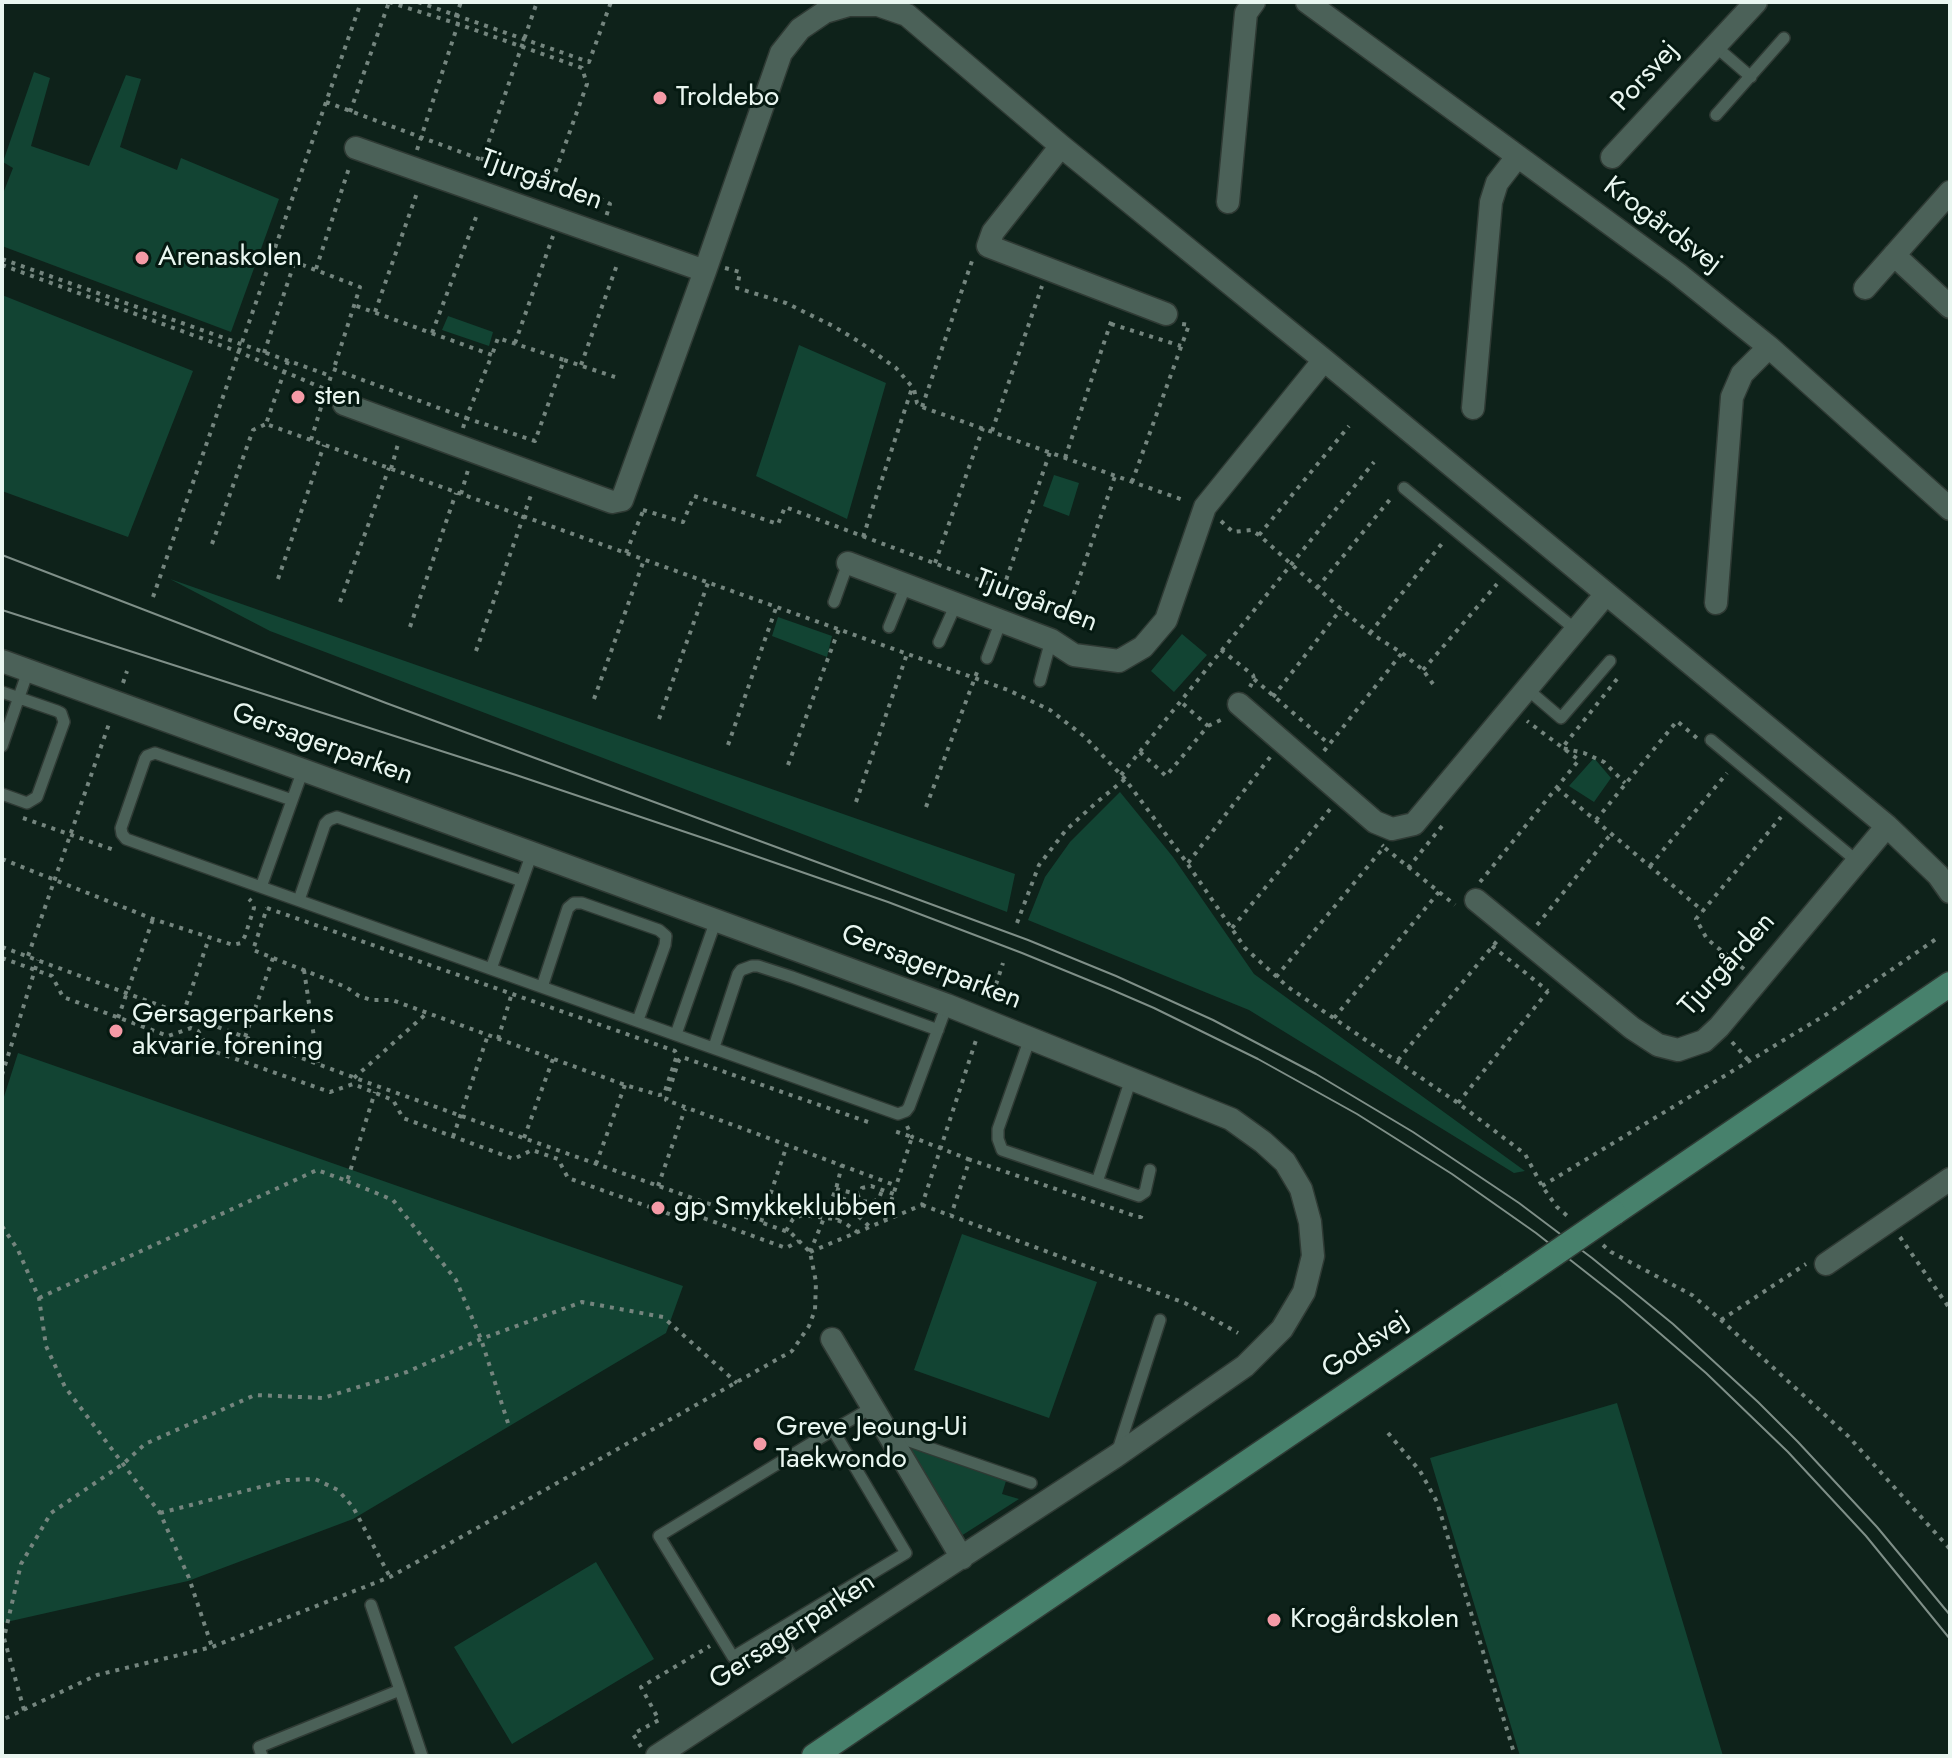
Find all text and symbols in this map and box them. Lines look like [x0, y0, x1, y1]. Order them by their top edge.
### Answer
street label: Porsvej [1605, 35, 1687, 119]
place label: Troldebo [676, 81, 779, 115]
marker: Troldebo [651, 89, 669, 107]
street label: Tjurgården [475, 143, 607, 219]
street label: Krogårdsvej [1596, 170, 1728, 282]
place label: Arenaskolen [158, 241, 302, 275]
marker: Arenaskolen [133, 249, 151, 267]
place label: sten [314, 380, 361, 414]
marker: sten [289, 388, 307, 406]
street label: Tjurgården [970, 563, 1102, 641]
street label: Gersagerparken [227, 697, 417, 793]
street label: Tjurgården [1673, 906, 1783, 1024]
street label: Gersagerparken [836, 918, 1026, 1018]
place label: Gersagerparkens akvarie forening [132, 998, 334, 1064]
marker: Gersagerparkens akvarie forening [107, 1022, 125, 1040]
place label: gp Smykkeklubben [674, 1191, 897, 1225]
marker: gp Smykkeklubben [649, 1199, 667, 1217]
street label: Godsvej [1316, 1305, 1416, 1387]
place label: Greve Jeoung-Ui Taekwondo [776, 1411, 968, 1477]
marker: Greve Jeoung-Ui Taekwondo [751, 1435, 769, 1453]
street label: Gersagerparken [704, 1566, 882, 1698]
place label: Krogårdskolen [1290, 1603, 1459, 1637]
marker: Krogårdskolen [1265, 1611, 1283, 1629]

